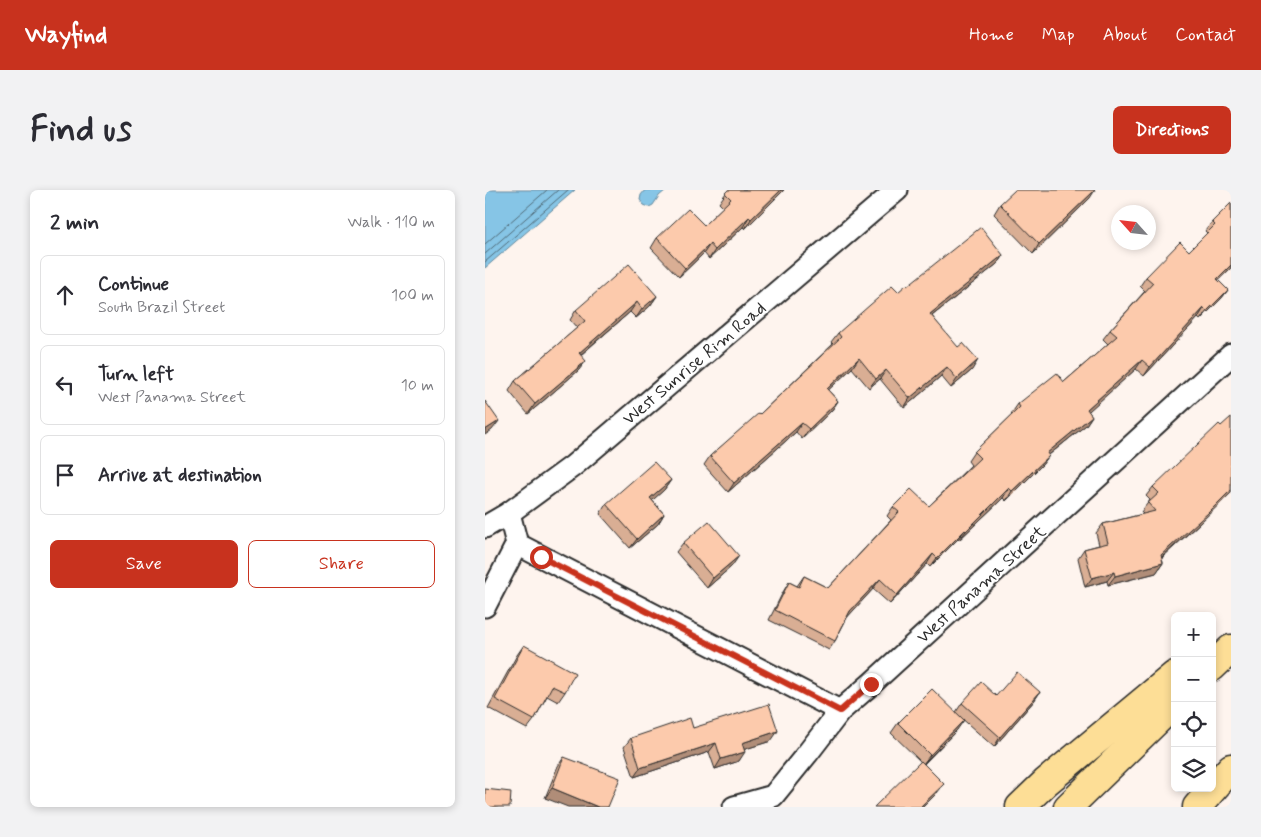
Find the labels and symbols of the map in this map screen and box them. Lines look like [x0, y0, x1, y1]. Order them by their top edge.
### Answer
north arrow [1111, 205, 1156, 250]
street label: West Sunrise Rim Road [618, 297, 771, 431]
street label: West Panama Street [912, 520, 1052, 649]
route start [530, 546, 553, 569]
route end [860, 673, 883, 696]

